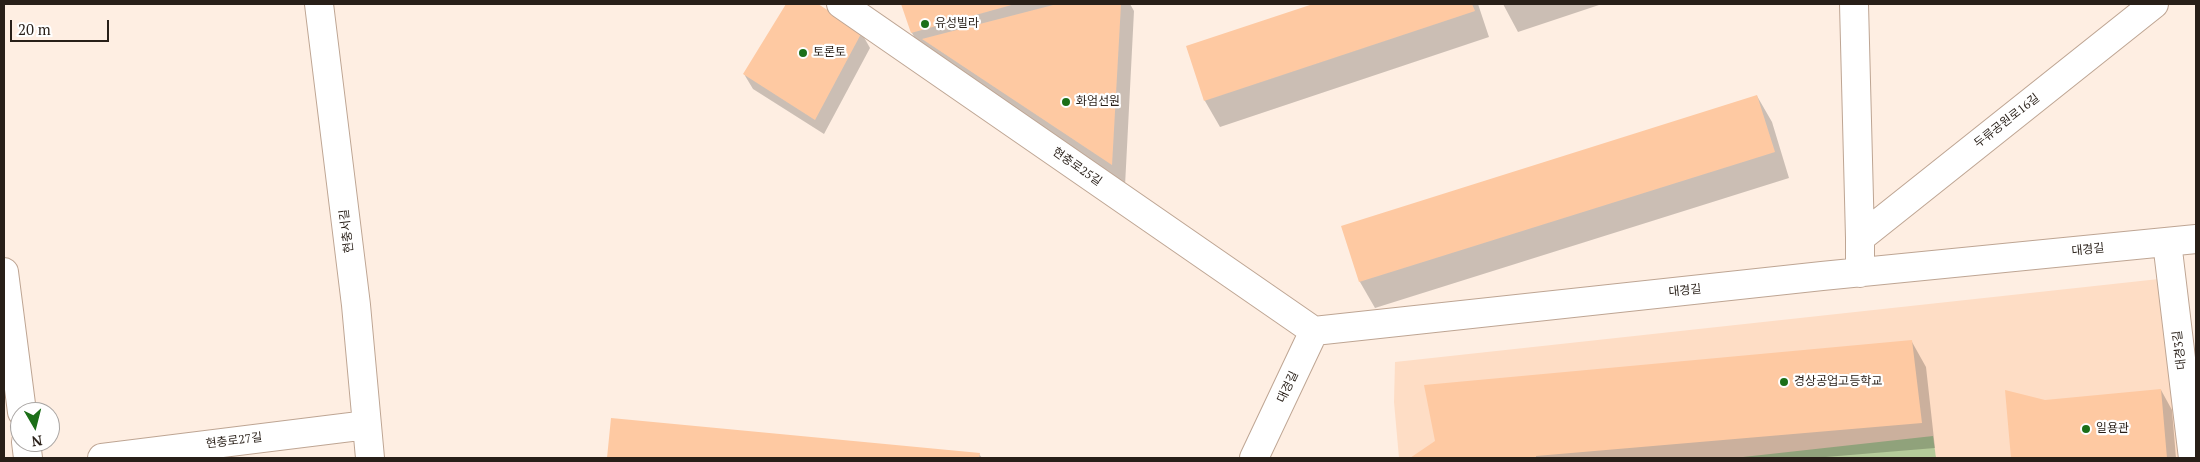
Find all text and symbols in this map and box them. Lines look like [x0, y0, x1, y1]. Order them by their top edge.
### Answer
scale bar [12, 10, 111, 42]
place label: 유성빌라 [935, 17, 979, 31]
marker: 유성빌라 [919, 18, 931, 30]
text: 20 m [18, 19, 51, 39]
place label: 토론토 [813, 46, 846, 60]
marker: 토론토 [797, 47, 809, 59]
street label: 두류공원로16길 [1971, 91, 2043, 151]
place label: 화엄선원 [1076, 95, 1120, 109]
marker: 화엄선원 [1060, 96, 1072, 108]
street label: 현충로25길 [1050, 145, 1104, 189]
street label: 현충서길 [337, 208, 357, 254]
street label: 대경길 [2071, 241, 2105, 259]
street label: 대경길 [1668, 282, 1702, 300]
street label: 대경3길 [2170, 330, 2190, 370]
street label: 대경길 [1274, 369, 1302, 405]
place label: 경상공업고등학교 [1794, 375, 1882, 389]
marker: 경상공업고등학교 [1778, 376, 1790, 388]
north arrow [10, 402, 60, 452]
place label: 일용관 [2096, 422, 2129, 436]
marker: 일용관 [2080, 423, 2092, 435]
street label: 현충로27길 [205, 430, 263, 452]
text: N [30, 431, 44, 452]

